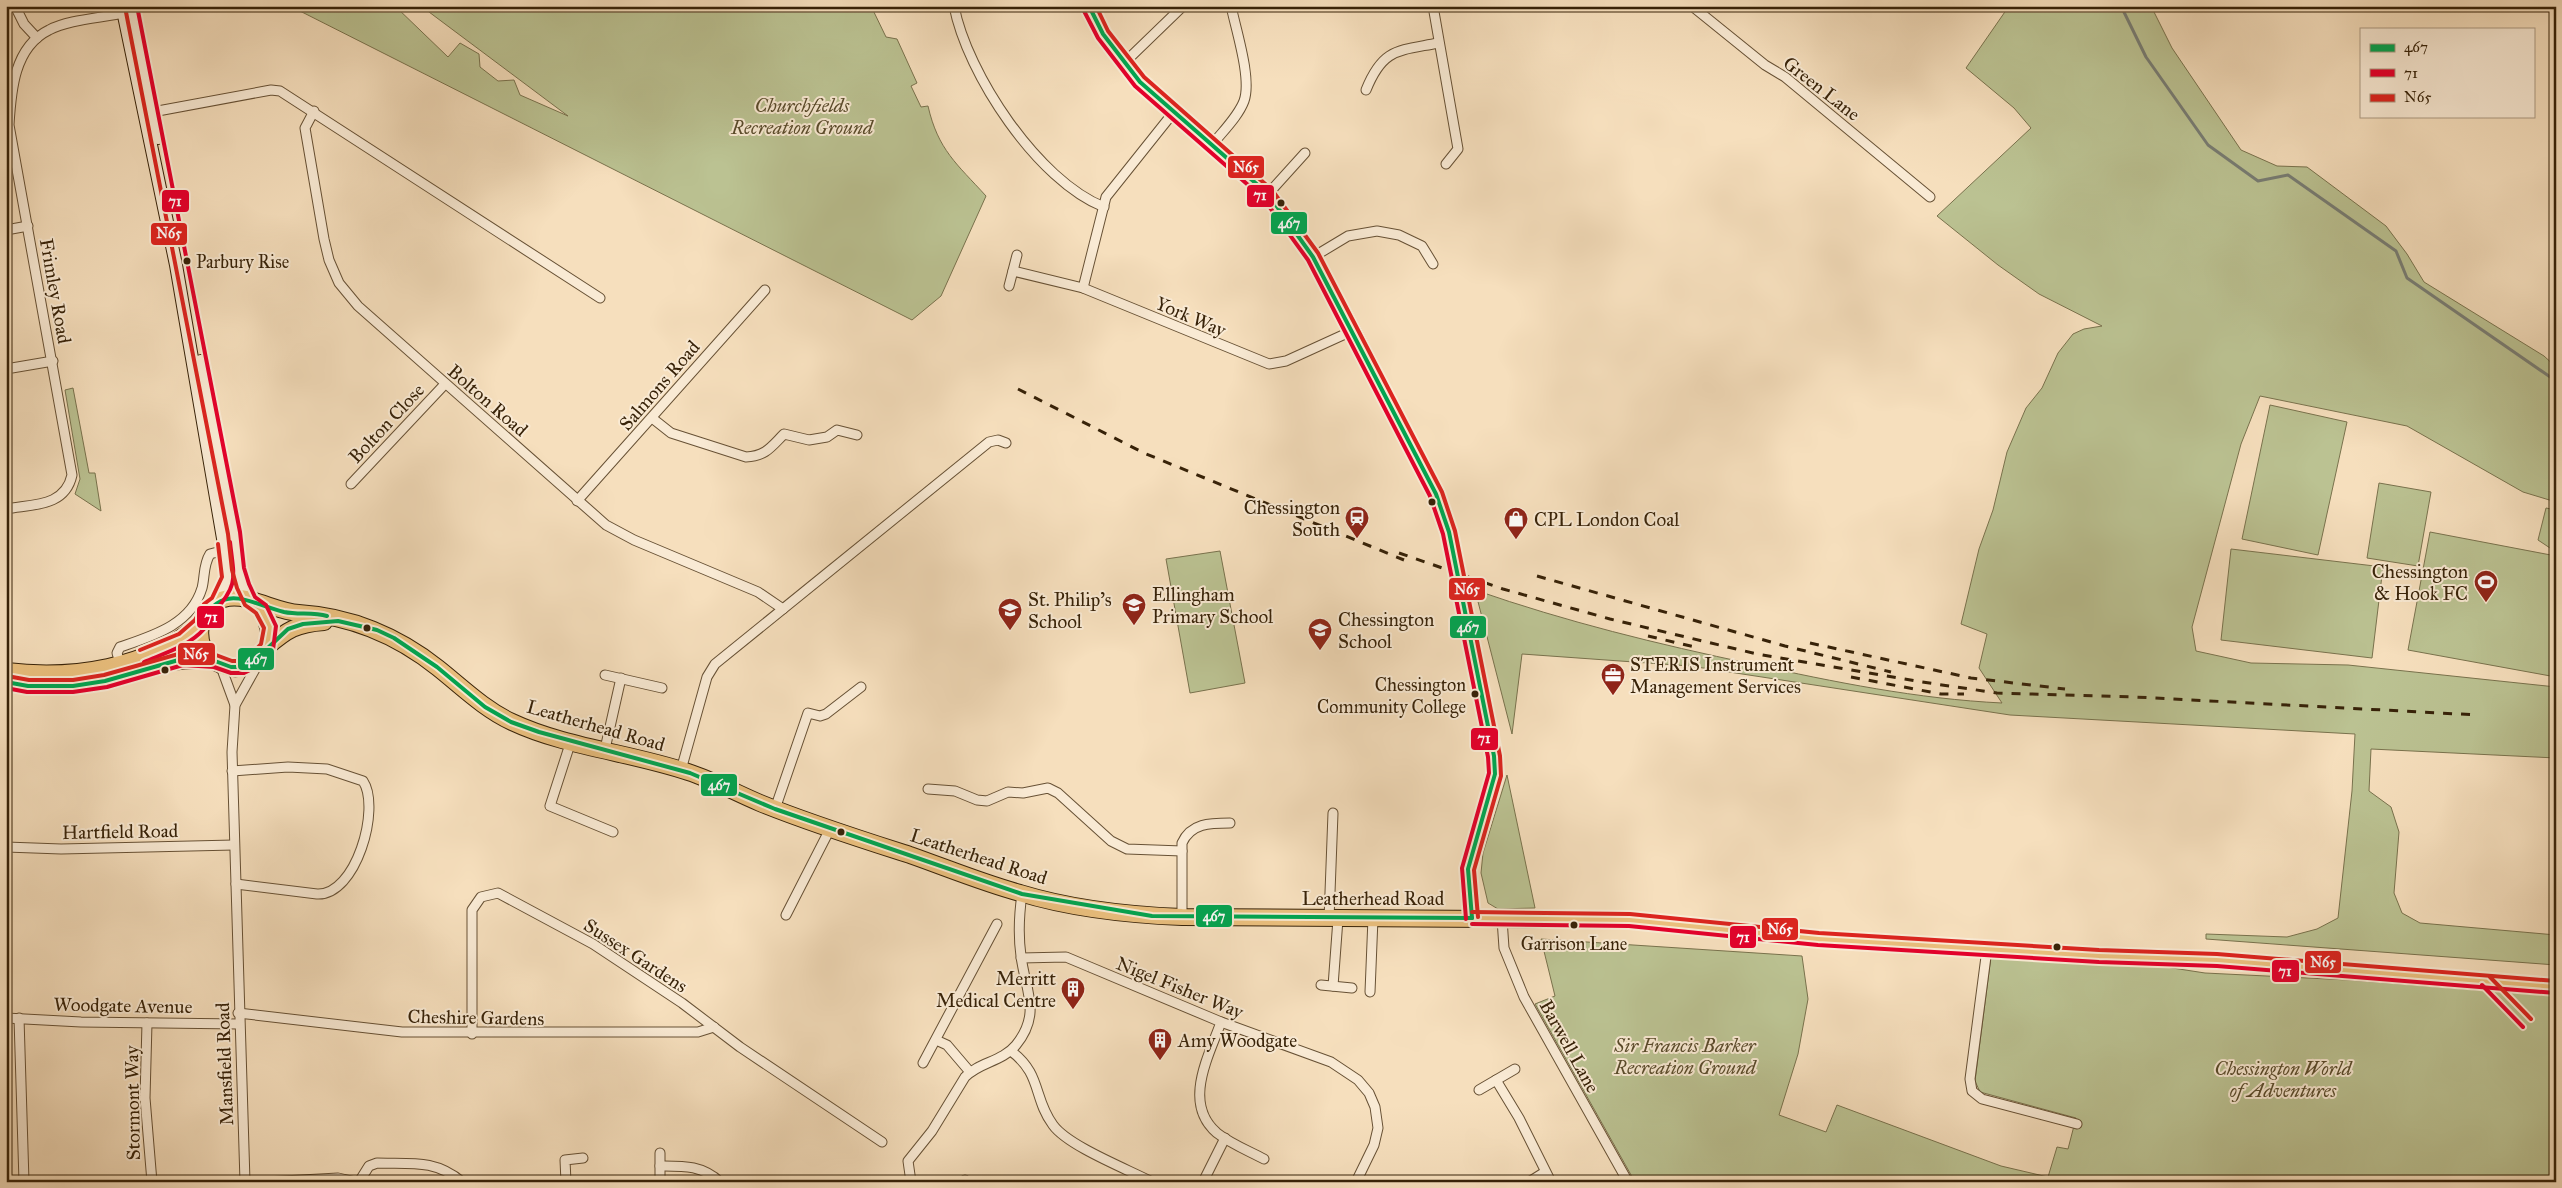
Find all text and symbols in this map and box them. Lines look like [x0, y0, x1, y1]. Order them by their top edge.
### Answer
legend [2360, 28, 2534, 118]
text: 467 [2404, 38, 2428, 56]
street label: Green Lane [1779, 51, 1865, 126]
text: 71 [2404, 64, 2418, 82]
text: N65 [2404, 88, 2431, 106]
park label: Churchfields Recreation Ground [730, 94, 874, 139]
line badge: N65 [1227, 155, 1265, 179]
text: N65 [1233, 159, 1259, 176]
line badge: 71 [1246, 184, 1275, 208]
text: 71 [1253, 187, 1267, 204]
line badge: 71 [161, 189, 190, 213]
text: 71 [168, 193, 182, 210]
unlabelled marker [1276, 198, 1286, 208]
line badge: 467 [1270, 211, 1308, 235]
text: 467 [1278, 215, 1301, 233]
line badge: N65 [150, 222, 188, 246]
text: N65 [156, 225, 182, 242]
street label: Frimley Road [35, 237, 76, 346]
place label: Parbury Rise [196, 251, 289, 273]
marker: Parbury Rise [182, 256, 192, 266]
street label: York Way [1152, 291, 1230, 342]
street label: Salmons Road [614, 335, 705, 435]
street label: Bolton Road [443, 359, 533, 442]
street label: Bolton Close [344, 379, 429, 468]
place label: Chessington South [1244, 496, 1340, 541]
unlabelled marker [1427, 497, 1437, 507]
station icon: Chessington South [1344, 505, 1370, 539]
shop icon: CPL London Coal [1503, 506, 1529, 540]
place label: CPL London Coal [1534, 508, 1680, 531]
place label: Chessington & Hook FC [2372, 560, 2468, 605]
sports icon: Chessington & Hook FC [2473, 569, 2499, 603]
line badge: N65 [1448, 577, 1486, 601]
text: N65 [1454, 581, 1480, 598]
place label: Ellingham Primary School [1152, 583, 1274, 628]
place label: St. Philip's School [1028, 588, 1112, 633]
school or university icon: Ellingham Primary School [1121, 592, 1147, 626]
school or university icon: St. Philip's School [997, 597, 1023, 631]
line badge: 71 [196, 605, 225, 629]
place label: Chessington School [1338, 608, 1434, 653]
text: 71 [204, 609, 218, 626]
line badge: 467 [1449, 615, 1487, 639]
school or university icon: Chessington School [1307, 617, 1333, 651]
text: 467 [1457, 619, 1480, 637]
unlabelled marker [362, 623, 372, 633]
line badge: N65 [177, 642, 216, 666]
text: N65 [183, 646, 209, 663]
line badge: 467 [237, 647, 275, 671]
text: 467 [245, 651, 268, 669]
place label: STERIS Instrument Management Services [1630, 653, 1801, 699]
office icon: STERIS Instrument Management Services [1600, 662, 1626, 696]
unlabelled marker [160, 665, 170, 675]
place label: Chessington Community College [1317, 674, 1466, 719]
marker: Chessington Community College [1470, 689, 1480, 699]
street label: Leatherhead Road [524, 695, 668, 756]
line badge: 71 [1470, 727, 1499, 751]
text: 71 [1477, 730, 1491, 747]
line badge: 467 [700, 773, 738, 797]
text: 467 [708, 777, 731, 795]
street label: Hartfield Road [62, 819, 179, 844]
street label: Leatherhead Road [907, 823, 1051, 890]
unlabelled marker [836, 827, 846, 837]
street label: Leatherhead Road [1302, 887, 1445, 910]
line badge: 467 [1195, 904, 1233, 928]
text: 467 [1203, 908, 1226, 926]
street label: Sussex Gardens [580, 913, 692, 997]
line badge: N65 [1761, 917, 1799, 941]
marker: Garrison Lane [1569, 920, 1579, 930]
text: N65 [1767, 921, 1793, 938]
line badge: 71 [1729, 925, 1757, 949]
text: 71 [1736, 929, 1750, 946]
place label: Garrison Lane [1521, 933, 1627, 955]
unlabelled marker [2052, 942, 2062, 952]
line badge: N65 [2304, 950, 2342, 974]
street label: Nigel Fisher Way [1112, 951, 1248, 1025]
text: N65 [2310, 954, 2336, 971]
line badge: 71 [2271, 959, 2300, 983]
text: 71 [2278, 963, 2292, 980]
place label: Merritt Medical Centre [936, 967, 1056, 1012]
building icon: Merritt Medical Centre [1060, 976, 1086, 1010]
street label: Woodgate Avenue [53, 993, 193, 1019]
street label: Barwell Lane [1535, 996, 1605, 1097]
street label: Mansfield Road [211, 1002, 238, 1126]
street label: Cheshire Gardens [407, 1005, 545, 1030]
building icon: Amy Woodgate [1147, 1027, 1173, 1061]
place label: Amy Woodgate [1177, 1029, 1297, 1053]
park label: Sir Francis Barker Recreation Ground [1613, 1034, 1757, 1079]
street label: Stormont Way [120, 1044, 145, 1161]
park label: Chessington World of Adventures [2214, 1057, 2353, 1102]

